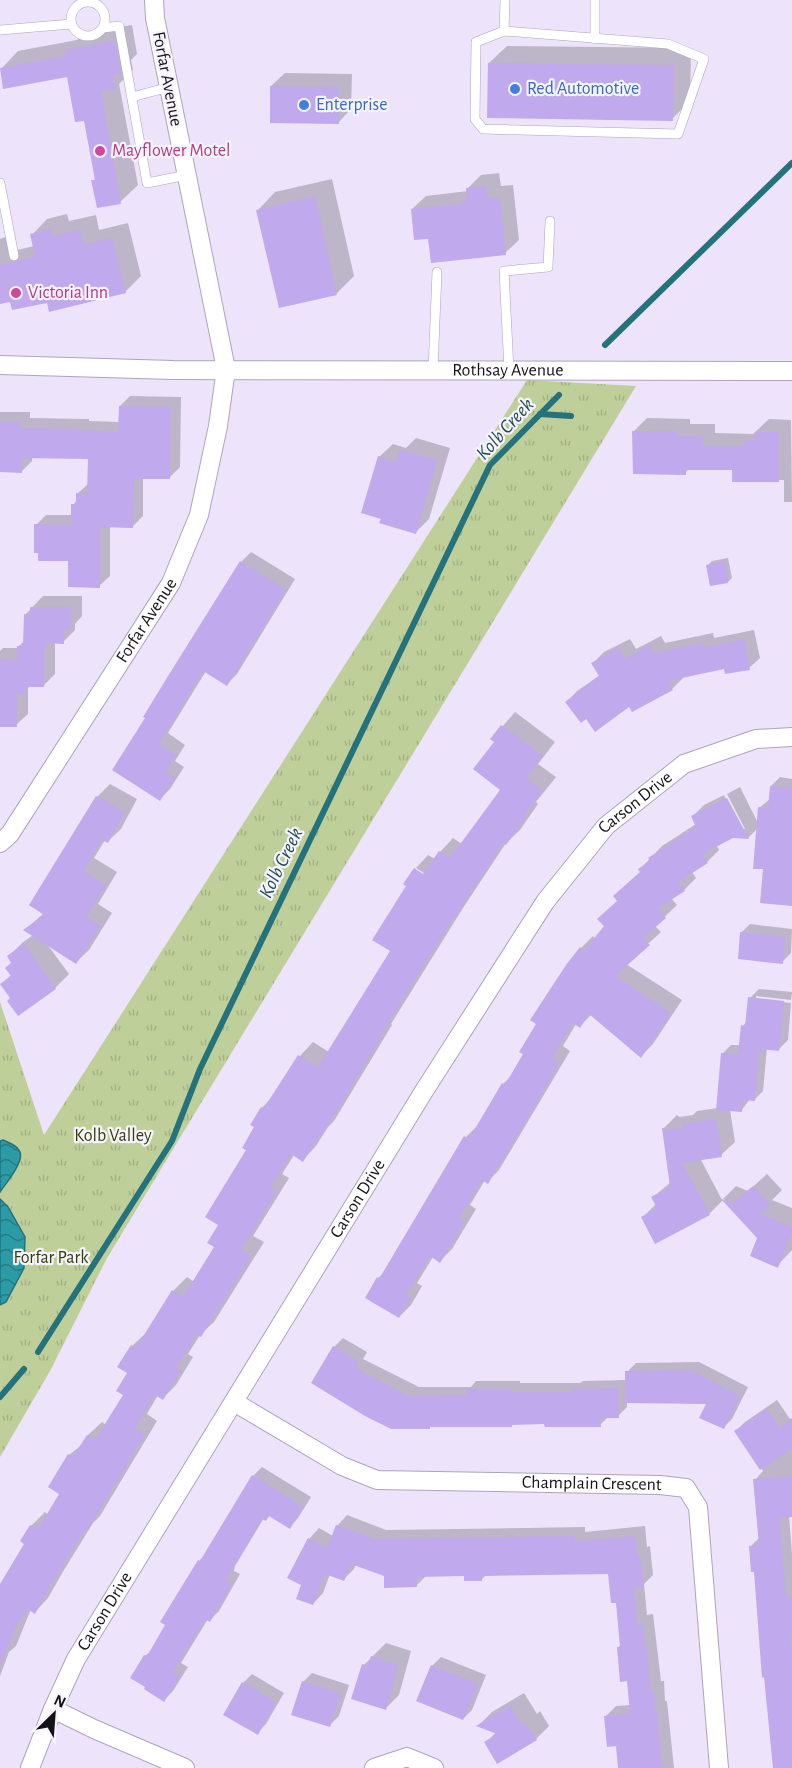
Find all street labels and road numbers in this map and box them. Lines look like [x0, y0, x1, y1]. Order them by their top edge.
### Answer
street label: Forfar Avenue [149, 30, 185, 128]
street label: Rothsay Avenue [452, 361, 564, 380]
street label: Forfar Avenue [113, 575, 181, 666]
street label: Carson Drive [595, 768, 676, 837]
street label: Carson Drive [327, 1156, 389, 1241]
street label: Champlain Crescent [522, 1474, 662, 1494]
street label: Carson Drive [74, 1569, 136, 1654]

